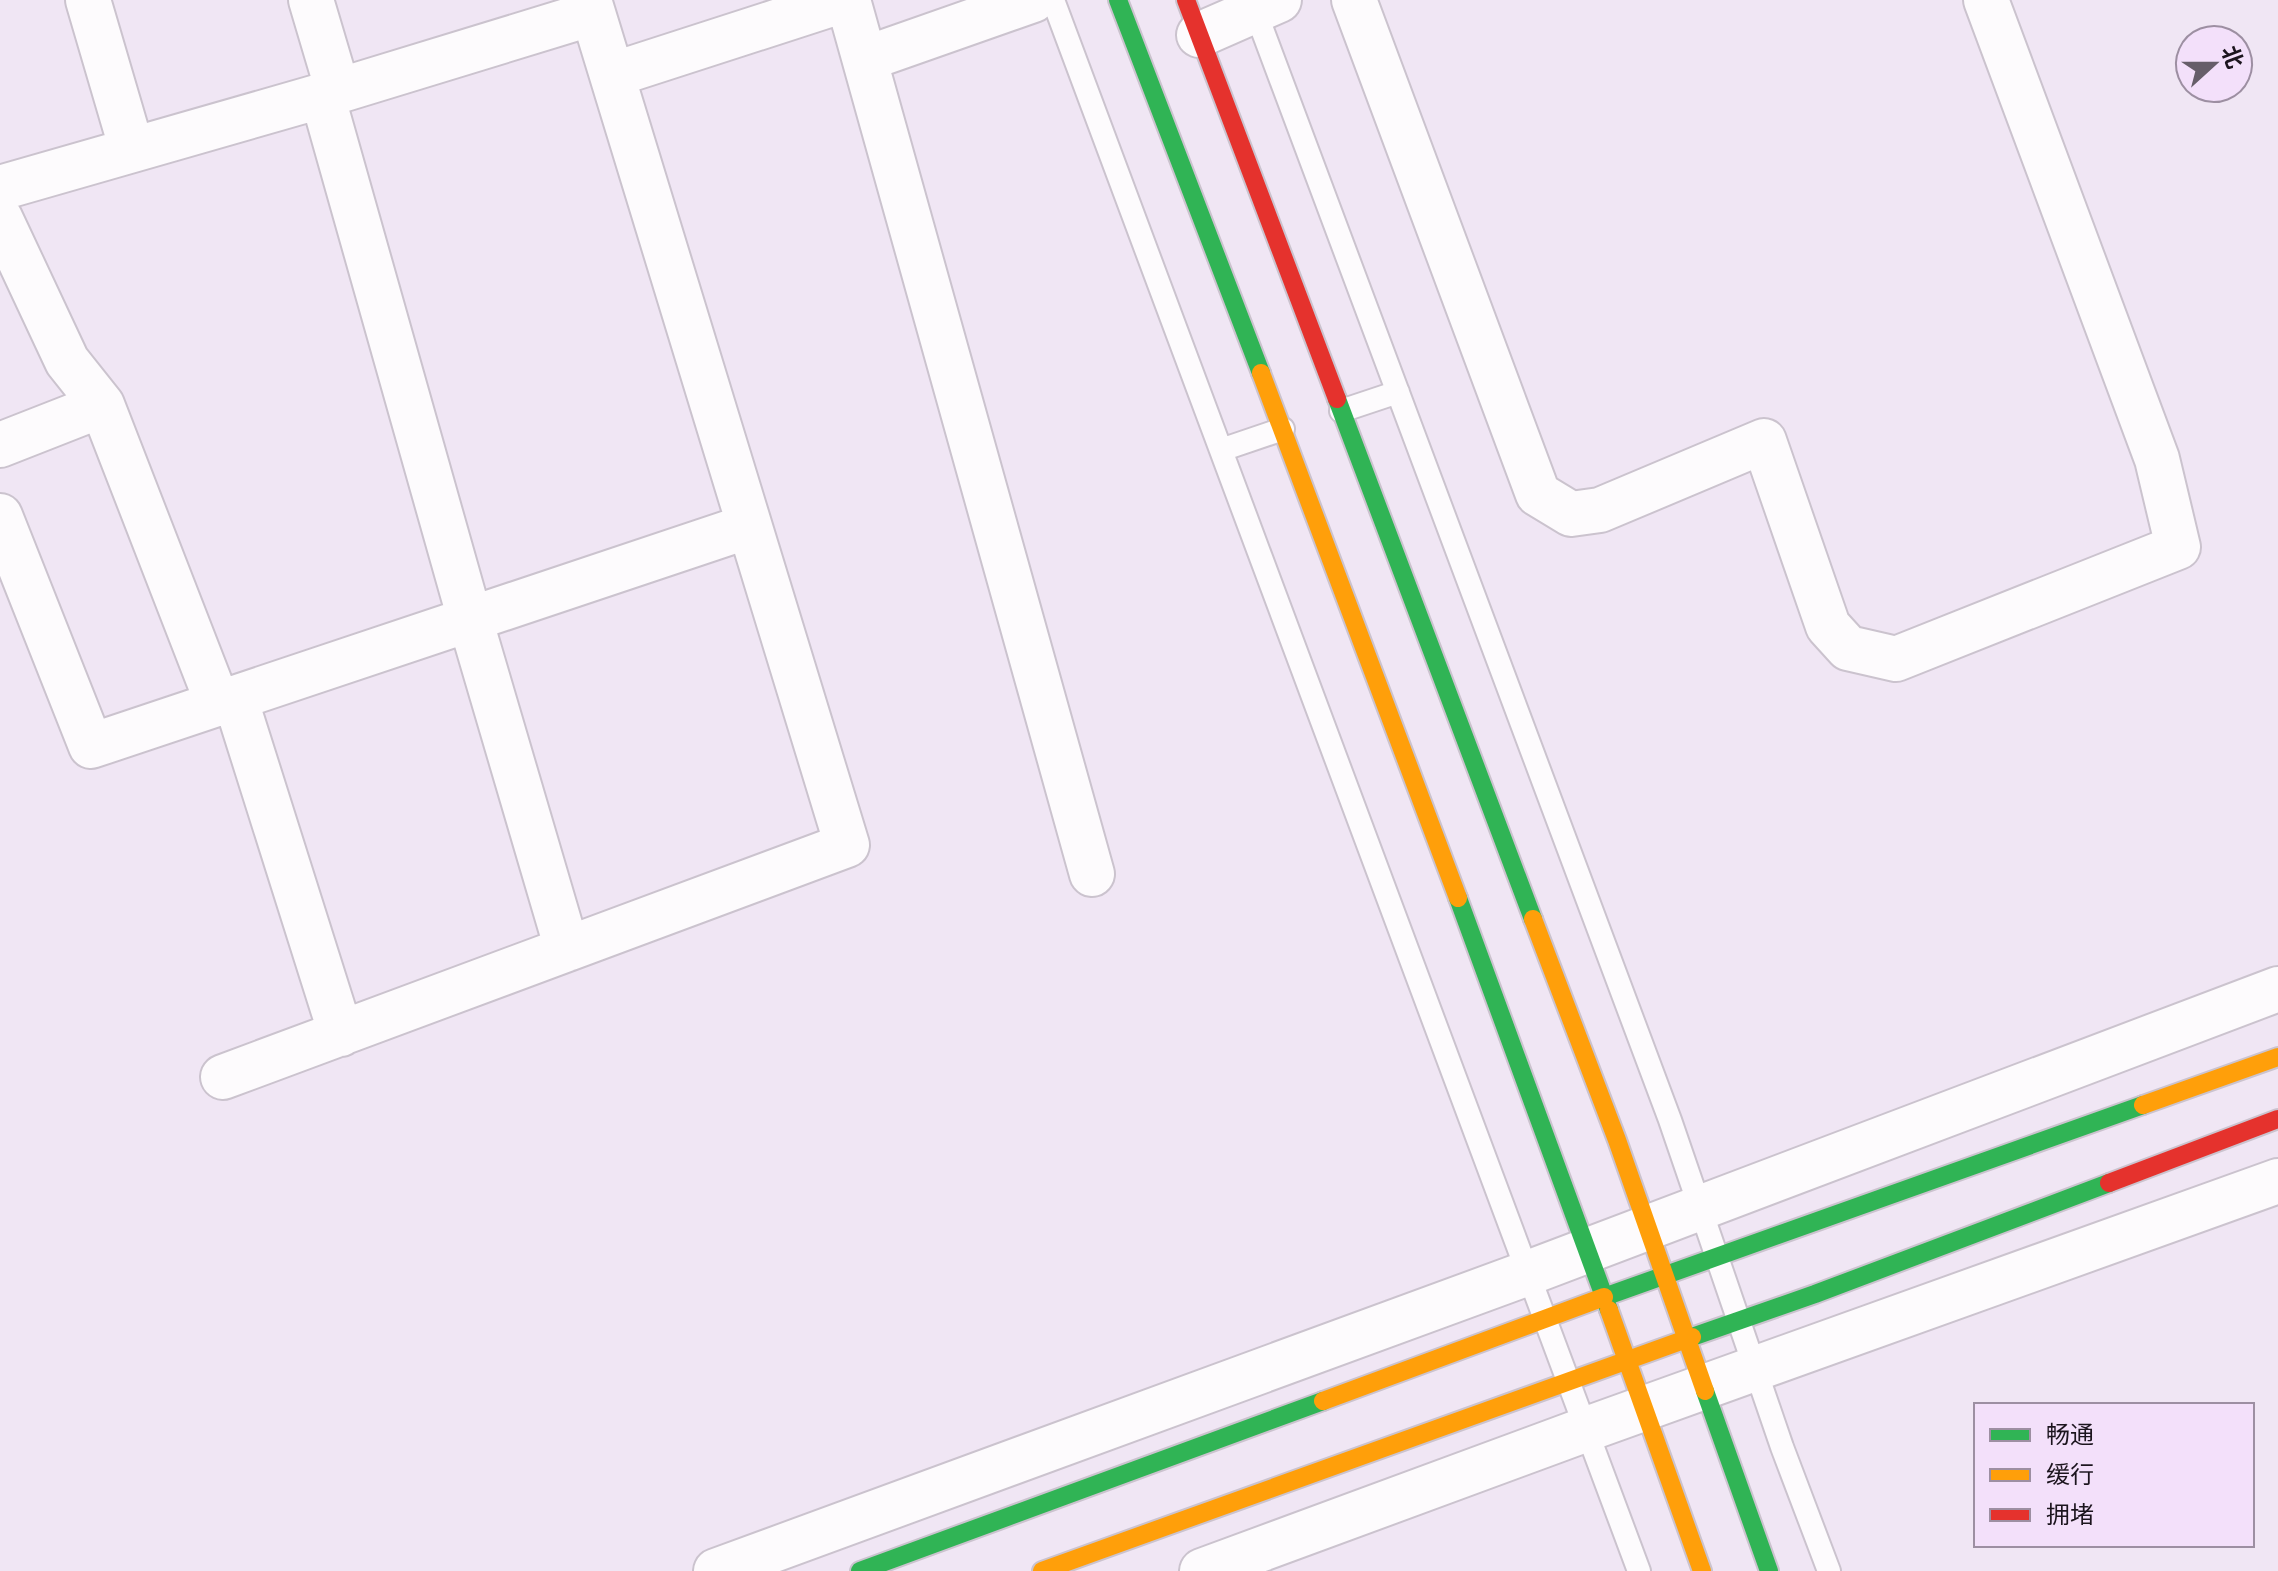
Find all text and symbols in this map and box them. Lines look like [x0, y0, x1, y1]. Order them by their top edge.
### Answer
north arrow [2174, 24, 2254, 104]
text: 北 [2216, 42, 2249, 72]
legend [1974, 1403, 2254, 1547]
text: 畅通 [2046, 1421, 2094, 1449]
text: 缓行 [2046, 1461, 2094, 1489]
text: 拥堵 [2046, 1501, 2094, 1529]

